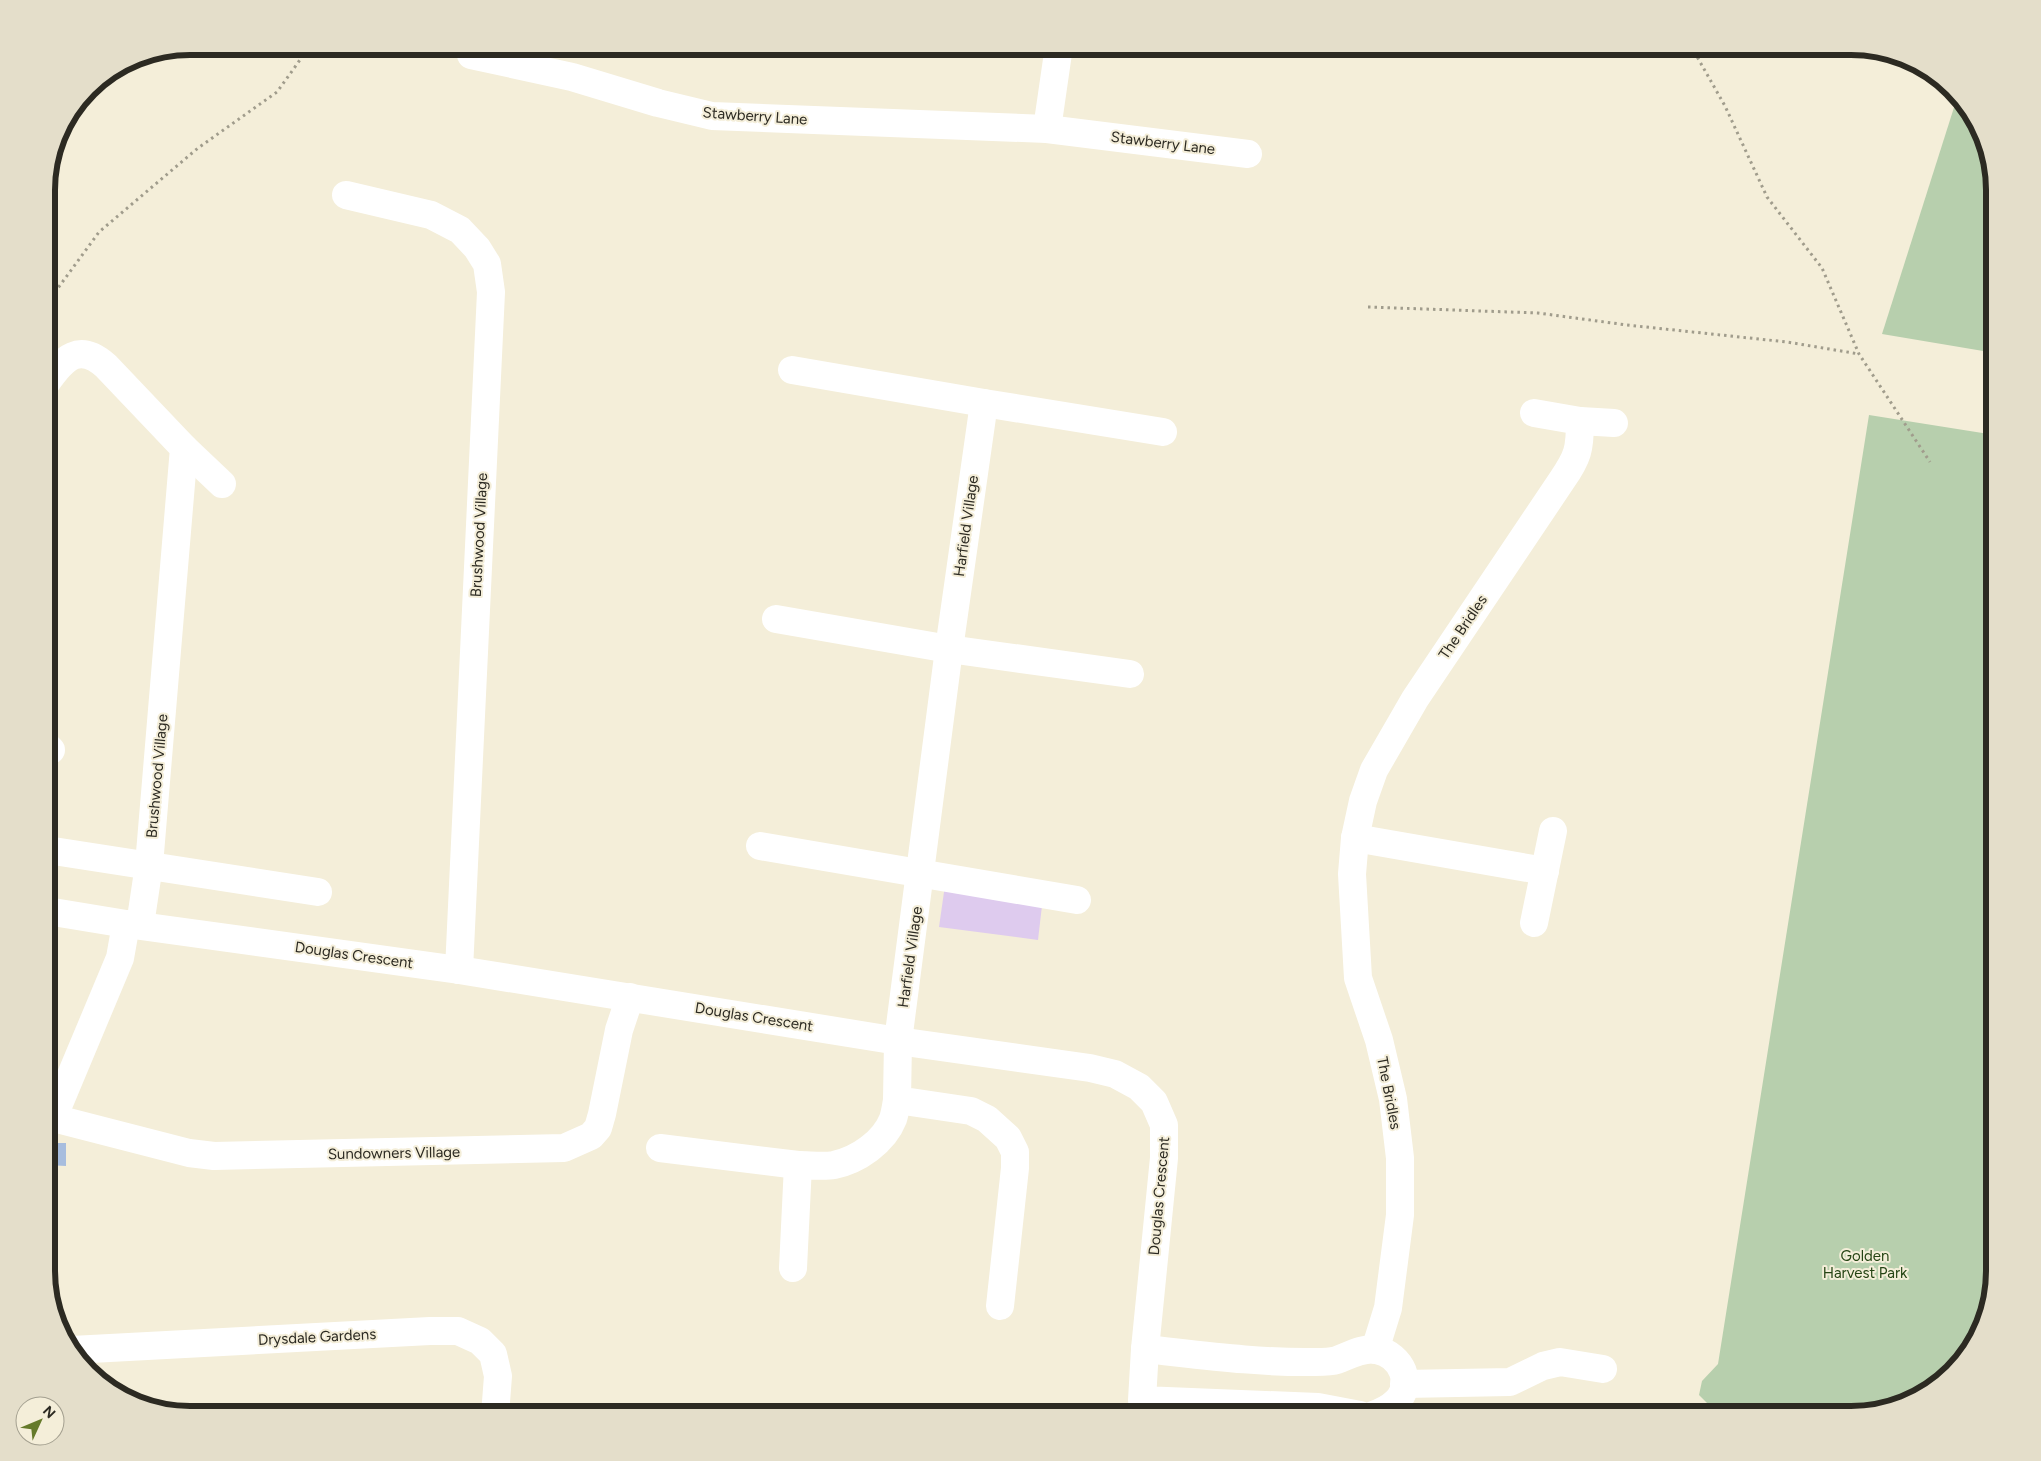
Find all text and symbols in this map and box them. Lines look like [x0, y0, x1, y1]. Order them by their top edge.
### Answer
street label: Stawberry Lane [702, 103, 808, 129]
street label: Stawberry Lane [1110, 128, 1216, 158]
street label: Brushwood Village [467, 472, 491, 598]
street label: Harfield Village [950, 474, 982, 578]
street label: The Bridles [1435, 591, 1491, 663]
street label: Brushwood Village [143, 713, 171, 839]
street label: Harfield Village [894, 905, 926, 1009]
street label: Douglas Crescent [294, 938, 415, 972]
street label: Douglas Crescent [694, 999, 815, 1035]
street label: The Bridles [1373, 1055, 1405, 1131]
street label: Douglas Crescent [1145, 1135, 1173, 1256]
street label: Sundowners Village [328, 1143, 460, 1163]
park label: Golden Harvest Park [1823, 1247, 1908, 1282]
street label: Drysdale Gardens [257, 1325, 377, 1349]
north arrow [15, 1396, 65, 1446]
text: N [39, 1403, 59, 1422]

